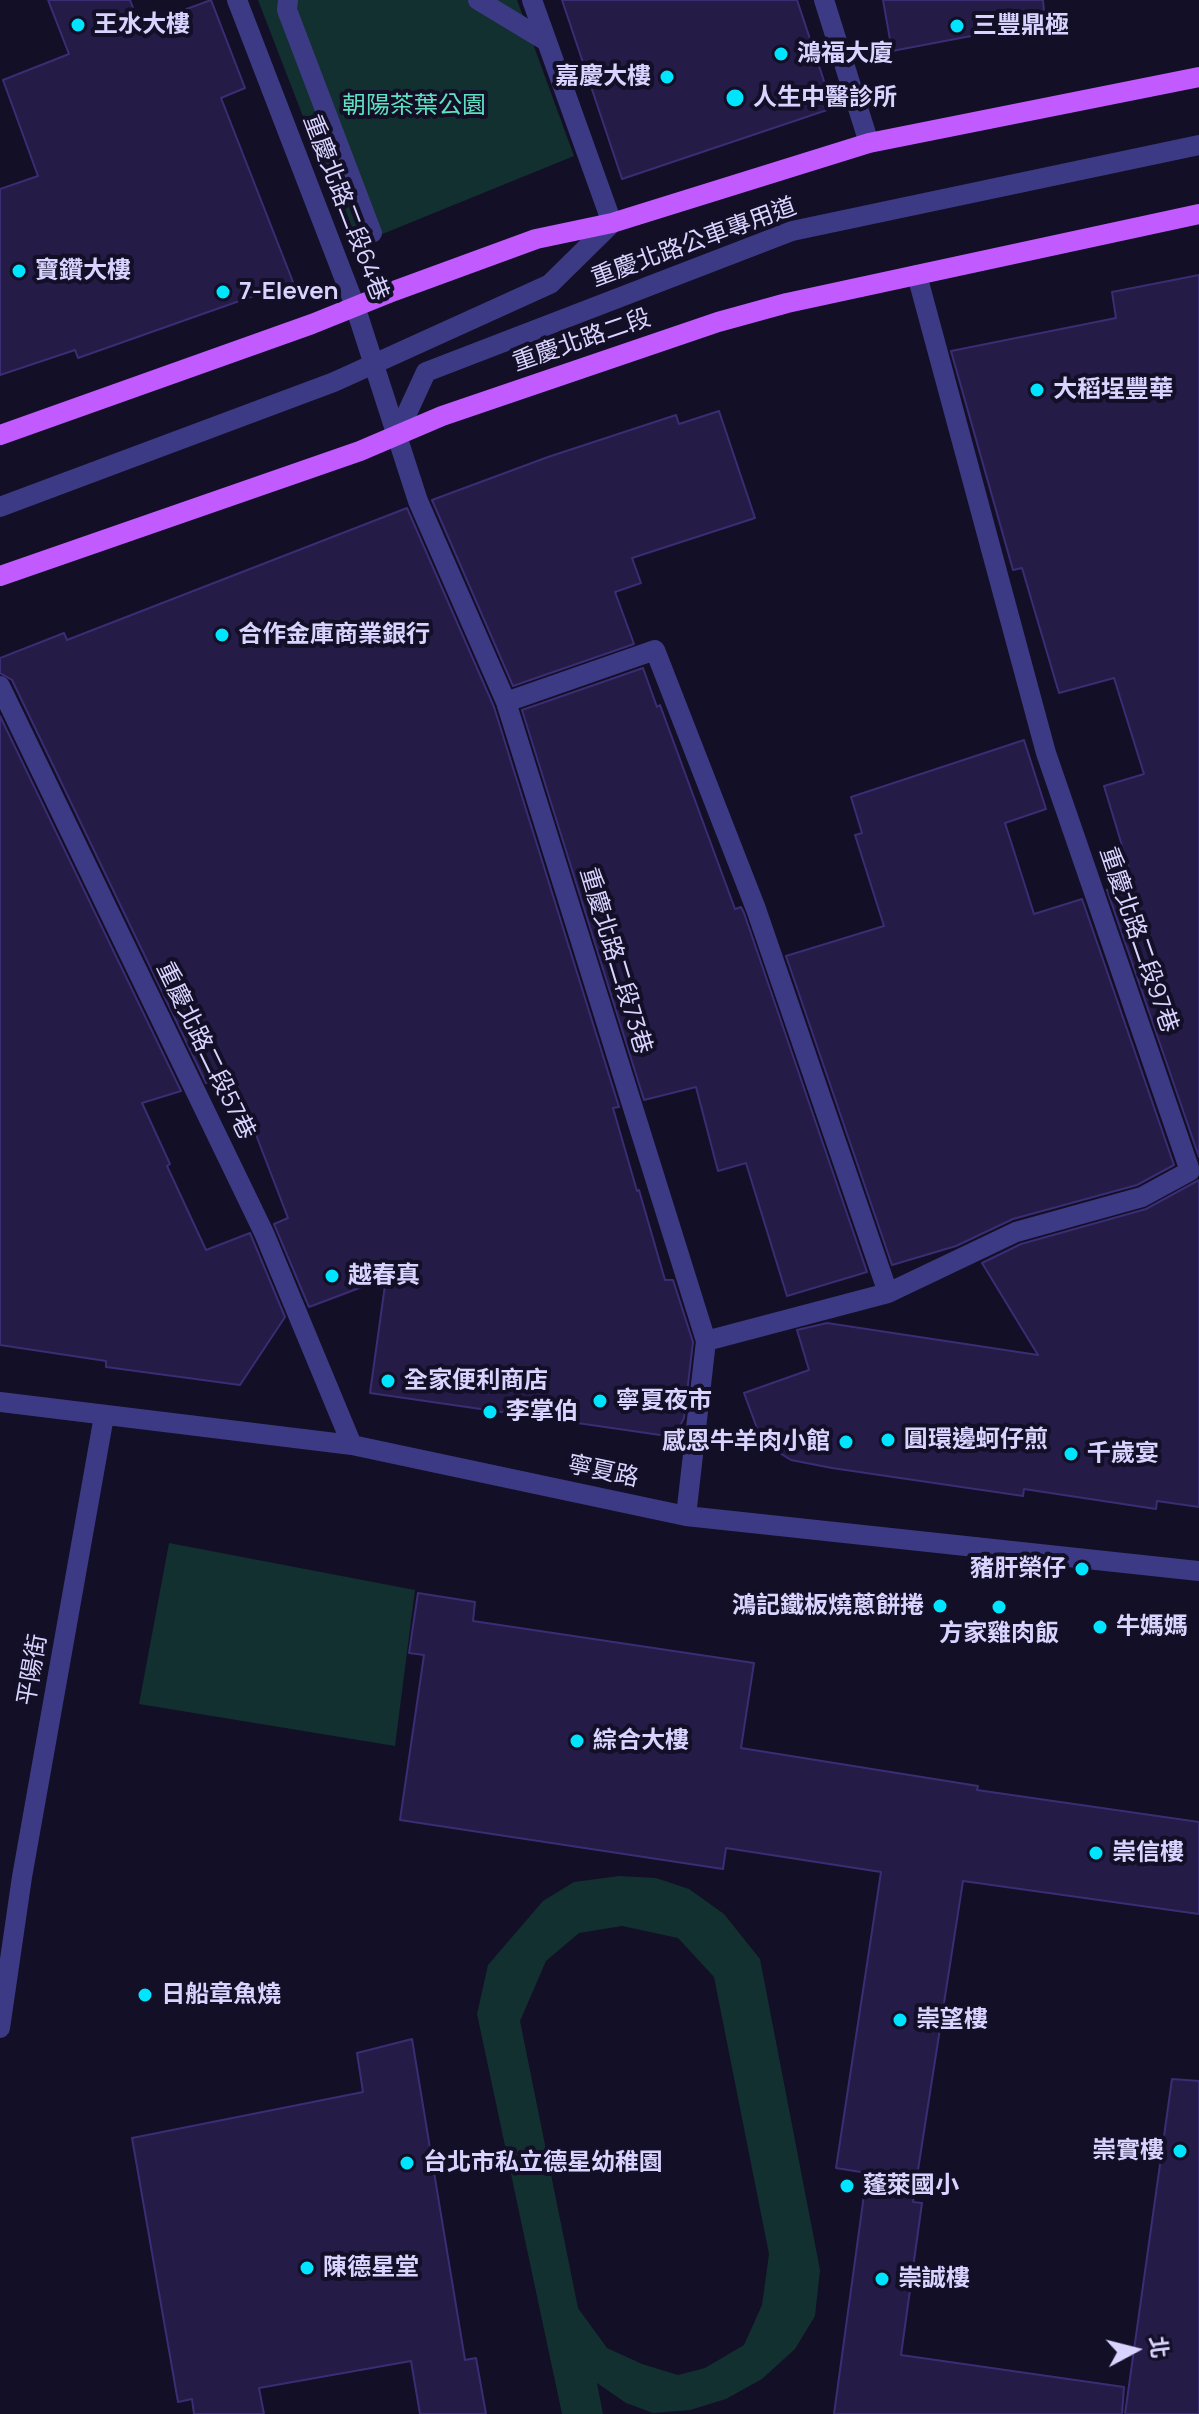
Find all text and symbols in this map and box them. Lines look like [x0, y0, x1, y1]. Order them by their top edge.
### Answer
place label: 王水大樓 [94, 11, 190, 39]
place label: 三豐鼎極 [973, 12, 1069, 40]
marker: 王水大樓 [69, 16, 87, 34]
marker: 三豐鼎極 [948, 17, 966, 35]
place label: 鴻福大廈 [797, 40, 893, 68]
marker: 鴻福大廈 [772, 45, 790, 63]
place label: 嘉慶大樓 [555, 63, 651, 91]
marker: 嘉慶大樓 [658, 68, 676, 86]
place label: 人生中醫診所 [753, 84, 897, 112]
marker: 人生中醫診所 [724, 87, 746, 109]
park label: 朝陽茶葉公園 [342, 92, 486, 120]
street label: 重慶北路二段64巷 [296, 111, 394, 305]
street label: 重慶北路公車專用道 [588, 193, 800, 293]
place label: 寶鑽大樓 [35, 257, 131, 285]
marker: 寶鑽大樓 [10, 262, 28, 280]
place label: 7-Eleven [239, 278, 338, 306]
marker: 7-Eleven [214, 283, 232, 301]
street label: 重慶北路二段 [509, 304, 655, 378]
place label: 大稻埕豐華 [1053, 376, 1173, 404]
marker: 大稻埕豐華 [1028, 381, 1046, 399]
place label: 合作金庫商業銀行 [238, 621, 430, 649]
marker: 合作金庫商業銀行 [213, 626, 231, 644]
street label: 重慶北路二段97巷 [1093, 843, 1183, 1037]
street label: 重慶北路二段73巷 [573, 864, 657, 1058]
street label: 重慶北路二段57巷 [150, 958, 260, 1144]
place label: 越春真 [348, 1262, 420, 1290]
marker: 越春真 [323, 1267, 341, 1285]
place label: 全家便利商店 [404, 1367, 548, 1395]
marker: 全家便利商店 [379, 1372, 397, 1390]
place label: 寧夏夜市 [616, 1387, 712, 1415]
marker: 寧夏夜市 [591, 1392, 609, 1410]
place label: 李掌伯 [506, 1398, 578, 1426]
marker: 李掌伯 [481, 1403, 499, 1421]
place label: 圓環邊蚵仔煎 [904, 1426, 1048, 1454]
place label: 感恩牛羊肉小館 [662, 1428, 830, 1456]
marker: 圓環邊蚵仔煎 [879, 1431, 897, 1449]
marker: 感恩牛羊肉小館 [837, 1433, 855, 1451]
place label: 千歲宴 [1087, 1440, 1159, 1468]
marker: 千歲宴 [1062, 1445, 1080, 1463]
street label: 寧夏路 [565, 1450, 641, 1494]
place label: 豬肝榮仔 [970, 1555, 1066, 1583]
marker: 豬肝榮仔 [1073, 1560, 1091, 1578]
place label: 鴻記鐵板燒蔥餅捲 [732, 1592, 924, 1620]
marker: 鴻記鐵板燒蔥餅捲 [931, 1597, 949, 1615]
marker: 方家雞肉飯 [990, 1598, 1008, 1616]
place label: 牛媽媽 [1116, 1613, 1188, 1641]
marker: 牛媽媽 [1091, 1618, 1109, 1636]
place label: 方家雞肉飯 [939, 1620, 1059, 1648]
street label: 平陽街 [13, 1632, 53, 1708]
place label: 綜合大樓 [593, 1727, 689, 1755]
marker: 綜合大樓 [568, 1732, 586, 1750]
place label: 崇信樓 [1112, 1839, 1184, 1867]
marker: 崇信樓 [1087, 1844, 1105, 1862]
place label: 日船章魚燒 [161, 1981, 281, 2009]
marker: 日船章魚燒 [136, 1986, 154, 2004]
place label: 崇望樓 [916, 2006, 988, 2034]
marker: 崇望樓 [891, 2011, 909, 2029]
place label: 崇實樓 [1092, 2137, 1164, 2165]
marker: 崇實樓 [1171, 2142, 1189, 2160]
place label: 台北市私立德星幼稚園 [423, 2149, 663, 2177]
marker: 台北市私立德星幼稚園 [398, 2154, 416, 2172]
place label: 蓬萊國小 [863, 2172, 959, 2200]
marker: 蓬萊國小 [838, 2177, 856, 2195]
place label: 陳德星堂 [323, 2254, 419, 2282]
marker: 陳德星堂 [298, 2259, 316, 2277]
place label: 崇誠樓 [898, 2265, 970, 2293]
marker: 崇誠樓 [873, 2270, 891, 2288]
north arrow [1095, 2310, 1175, 2390]
text: 北 [1143, 2334, 1175, 2360]

